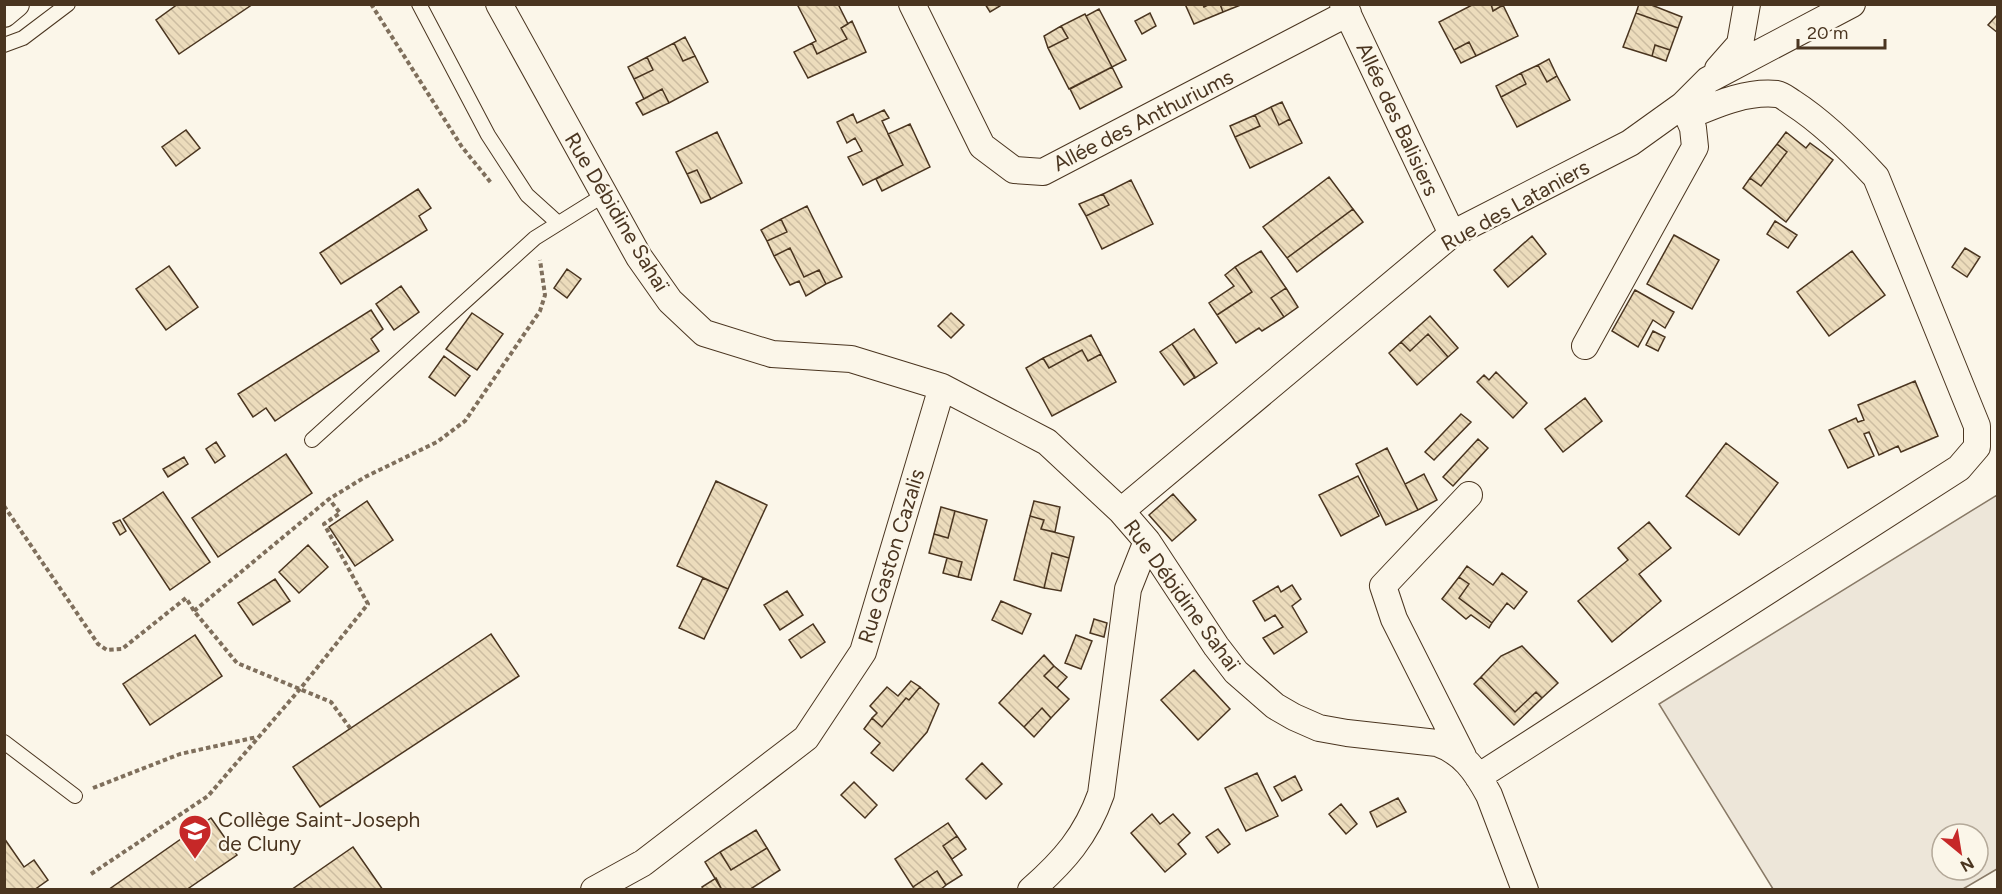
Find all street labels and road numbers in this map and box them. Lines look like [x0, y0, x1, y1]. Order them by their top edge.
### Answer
street label: Allée des Balisiers [1352, 38, 1444, 200]
street label: Allée des Anthuriums [1049, 64, 1237, 176]
street label: Rue Débidine Sahaï [560, 128, 674, 296]
street label: Rue des Lataniers [1437, 154, 1593, 256]
street label: Rue Gaston Cazalis [853, 466, 929, 646]
street label: Rue Débidine Sahaï [1119, 514, 1245, 676]

